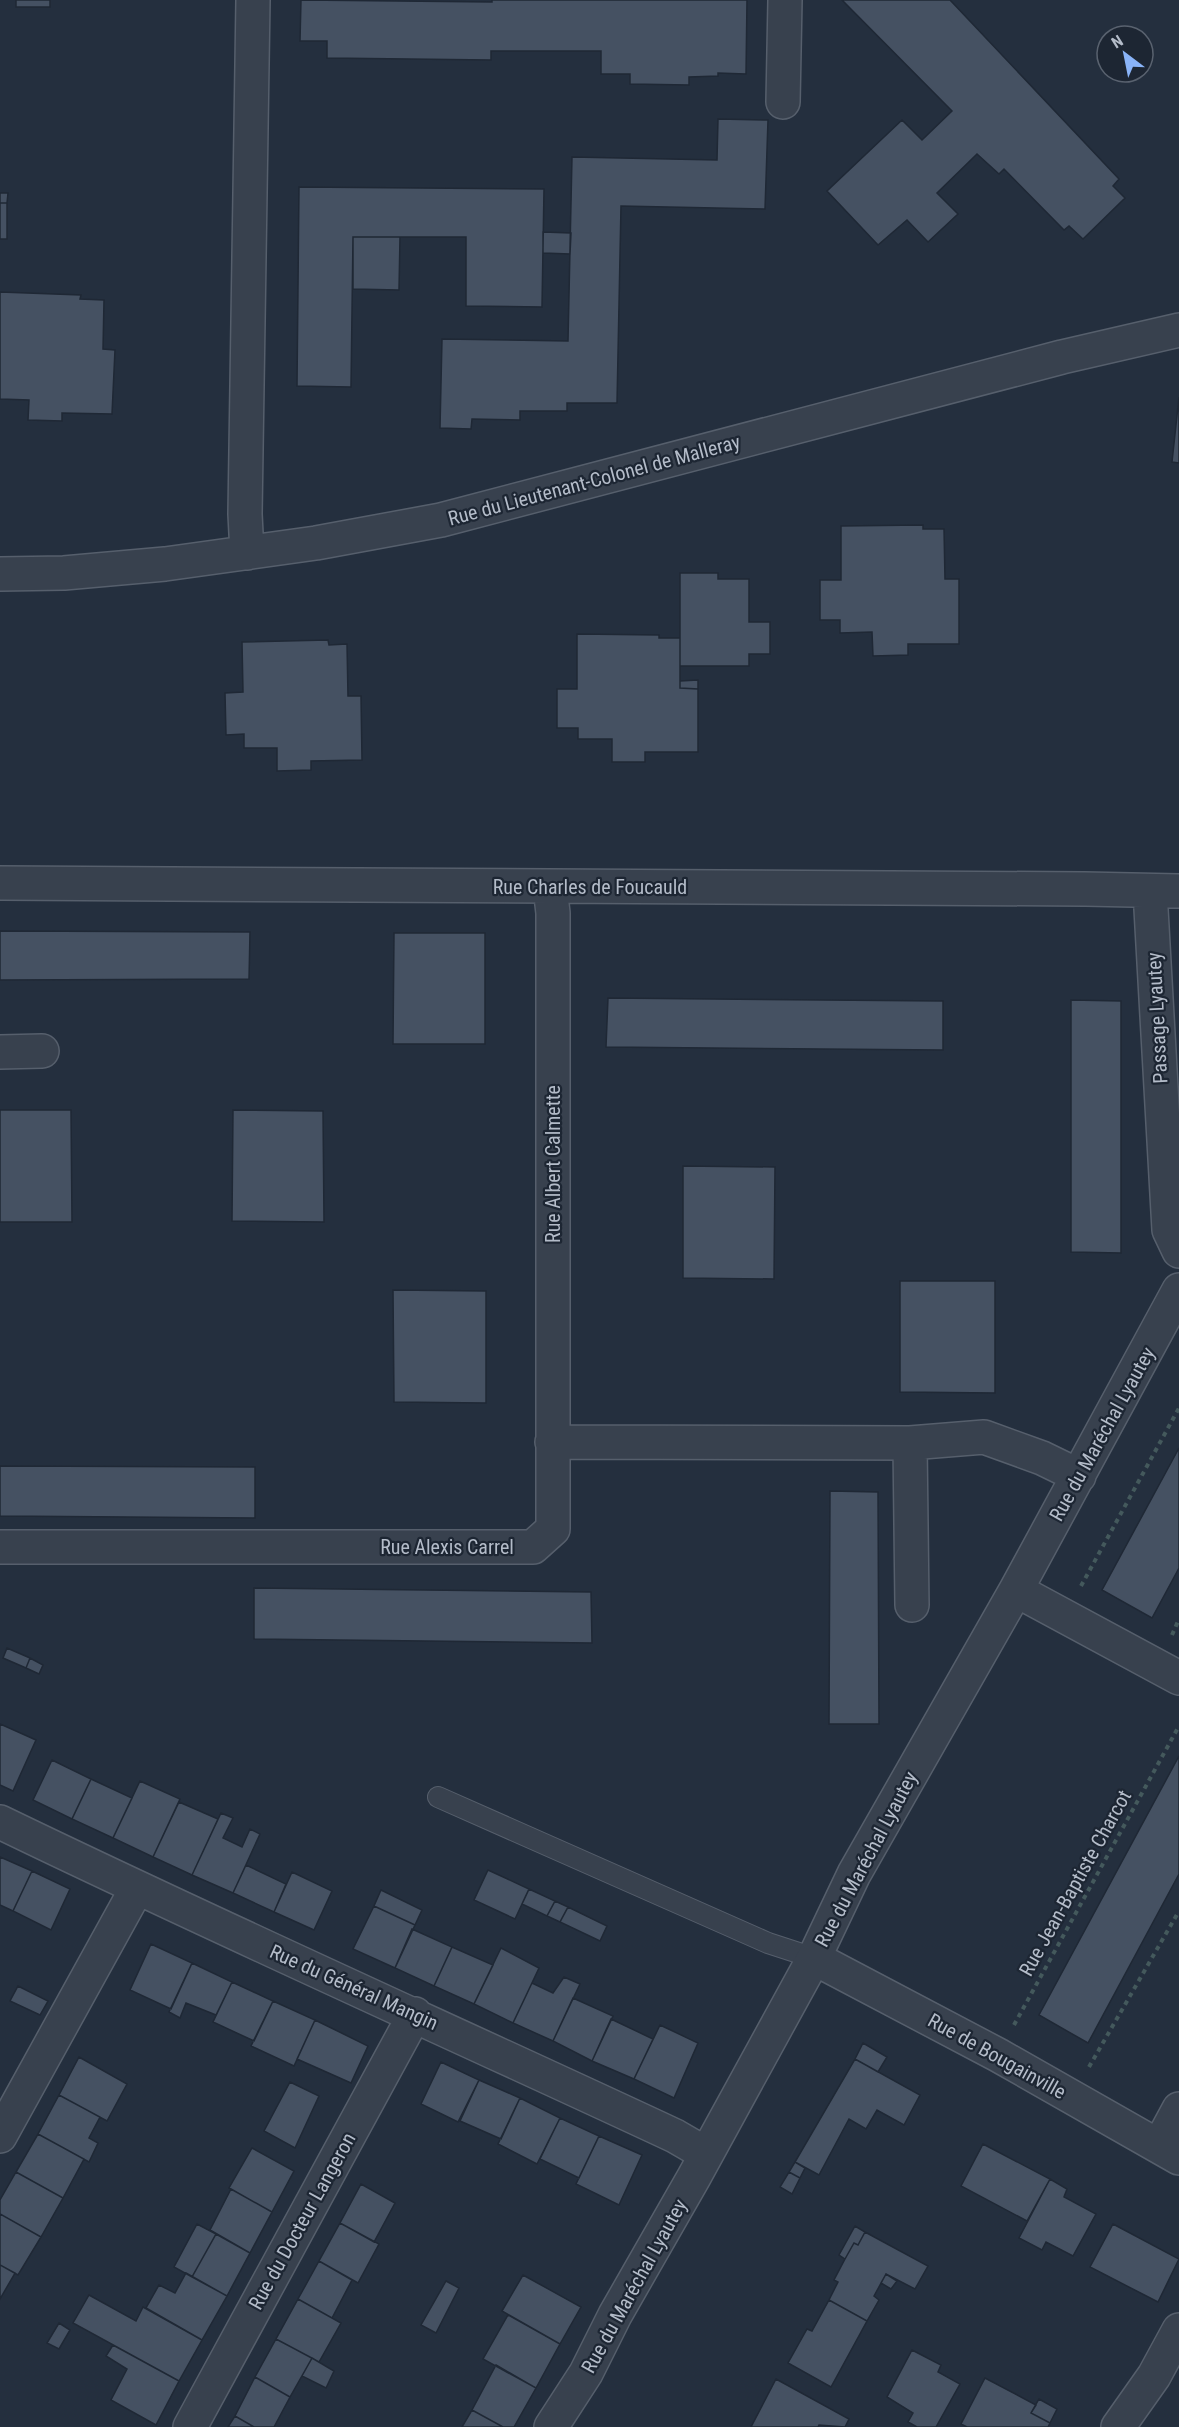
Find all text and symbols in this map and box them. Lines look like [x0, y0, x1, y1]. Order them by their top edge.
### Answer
north arrow [1095, 24, 1155, 84]
text: N [1108, 31, 1127, 52]
street label: Rue du Lieutenant-Colonel de Malleray [445, 429, 743, 531]
street label: Rue Charles de Foucauld [493, 875, 687, 899]
street label: Passage Lyautey [1142, 952, 1172, 1084]
street label: Rue Albert Calmette [541, 1085, 565, 1243]
street label: Rue du Maréchal Lyautey [1044, 1343, 1160, 1525]
street label: Rue Alexis Carrel [380, 1535, 514, 1559]
street label: Rue du Maréchal Lyautey [810, 1767, 922, 1951]
street label: Rue Jean-Baptiste Charcot [1014, 1786, 1136, 1980]
street label: Rue du Général Mangin [266, 1939, 442, 2035]
street label: Rue de Bougainville [924, 2008, 1070, 2104]
street label: Rue du Docteur Langeron [243, 2128, 361, 2314]
street label: Rue du Maréchal Lyautey [576, 2195, 692, 2377]

